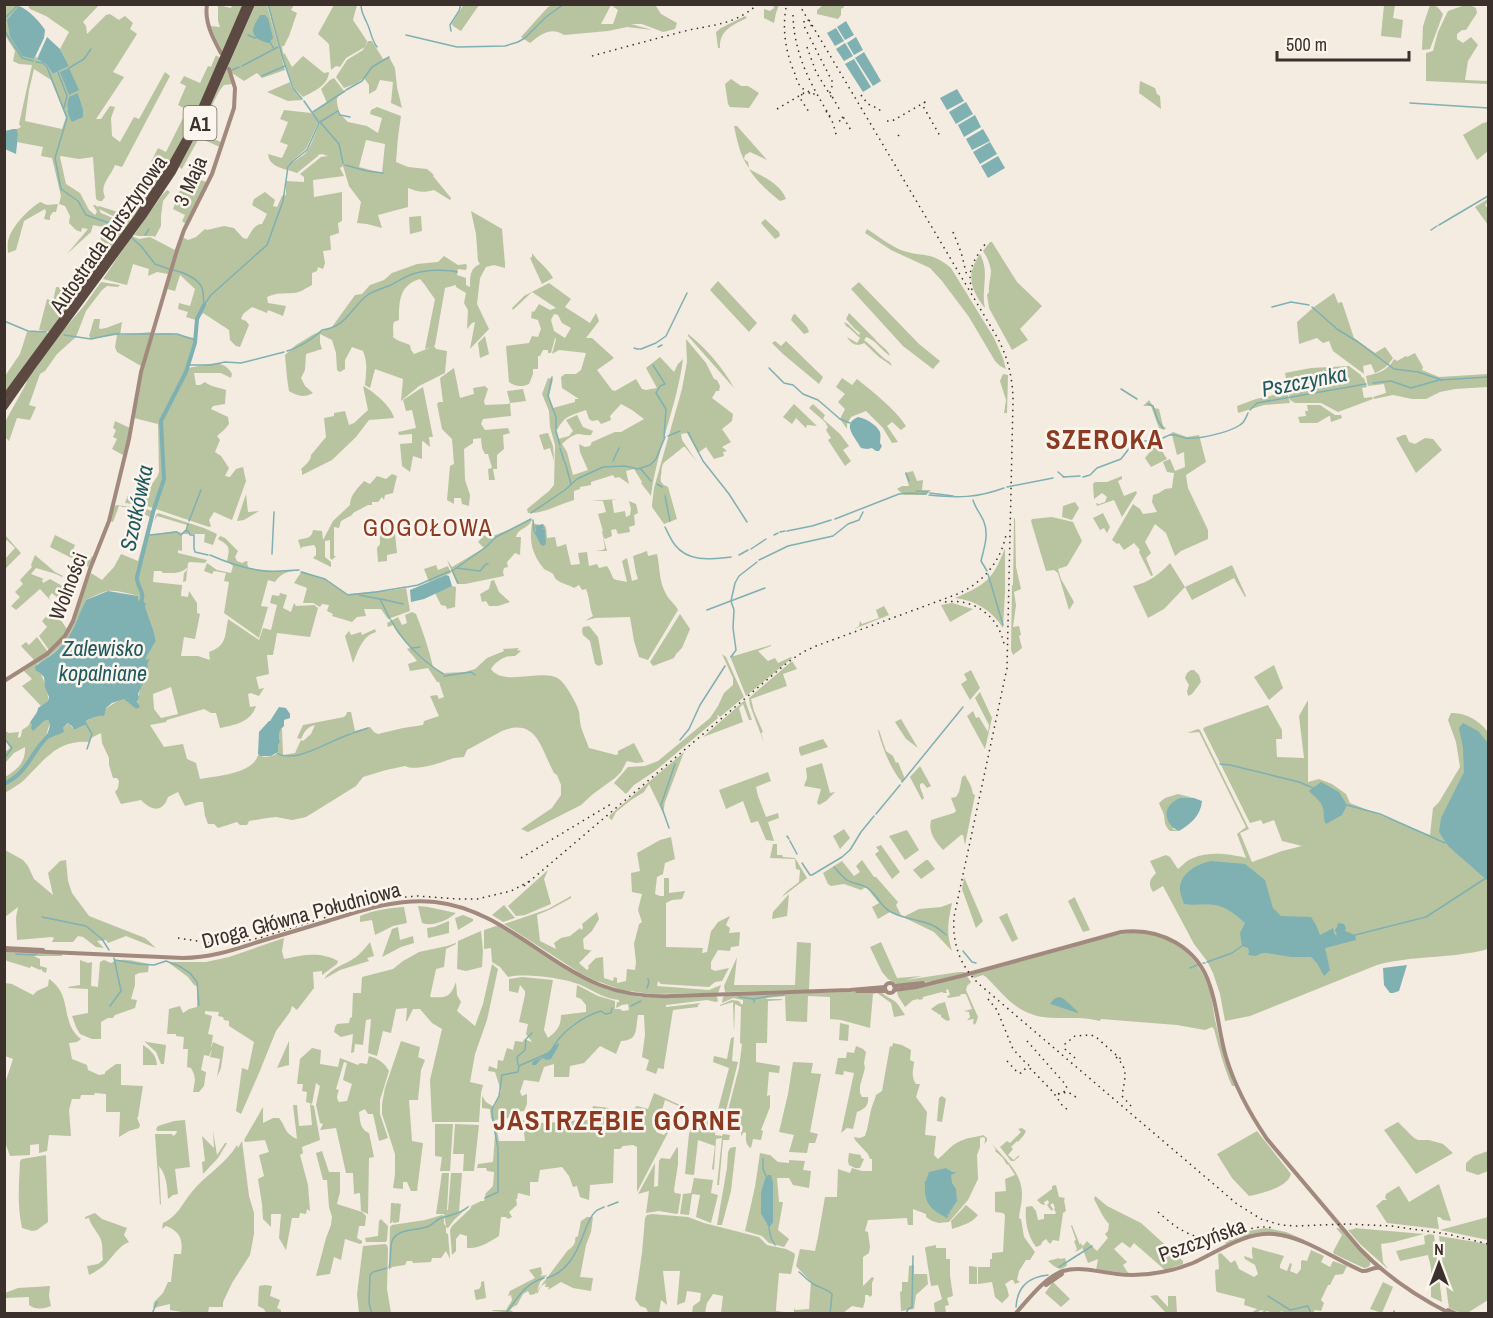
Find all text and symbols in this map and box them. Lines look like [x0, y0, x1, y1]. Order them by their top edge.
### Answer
scale bar [1277, 24, 1409, 62]
text: 500 m [1286, 32, 1327, 57]
road number: A1 [184, 106, 216, 140]
street label: Autostrada Bursztynowa [42, 149, 174, 320]
street label: 3 Maja [166, 151, 214, 211]
water label: Pszczynka [1259, 358, 1349, 404]
district label: SZEROKA [1046, 421, 1164, 457]
water label: Szotkówka [112, 462, 160, 554]
district label: GOGOŁOWA [363, 511, 493, 543]
street label: Wolności [42, 548, 94, 624]
water label: Zalewisko kopalniane [59, 633, 147, 688]
street label: Droga Główna Południowa [198, 874, 404, 956]
district label: JASTRZĘBIE GÓRNE [493, 1102, 743, 1138]
street label: Pszczyńska [1154, 1211, 1250, 1269]
north arrow [1409, 1234, 1469, 1294]
text: N [1434, 1238, 1444, 1260]

